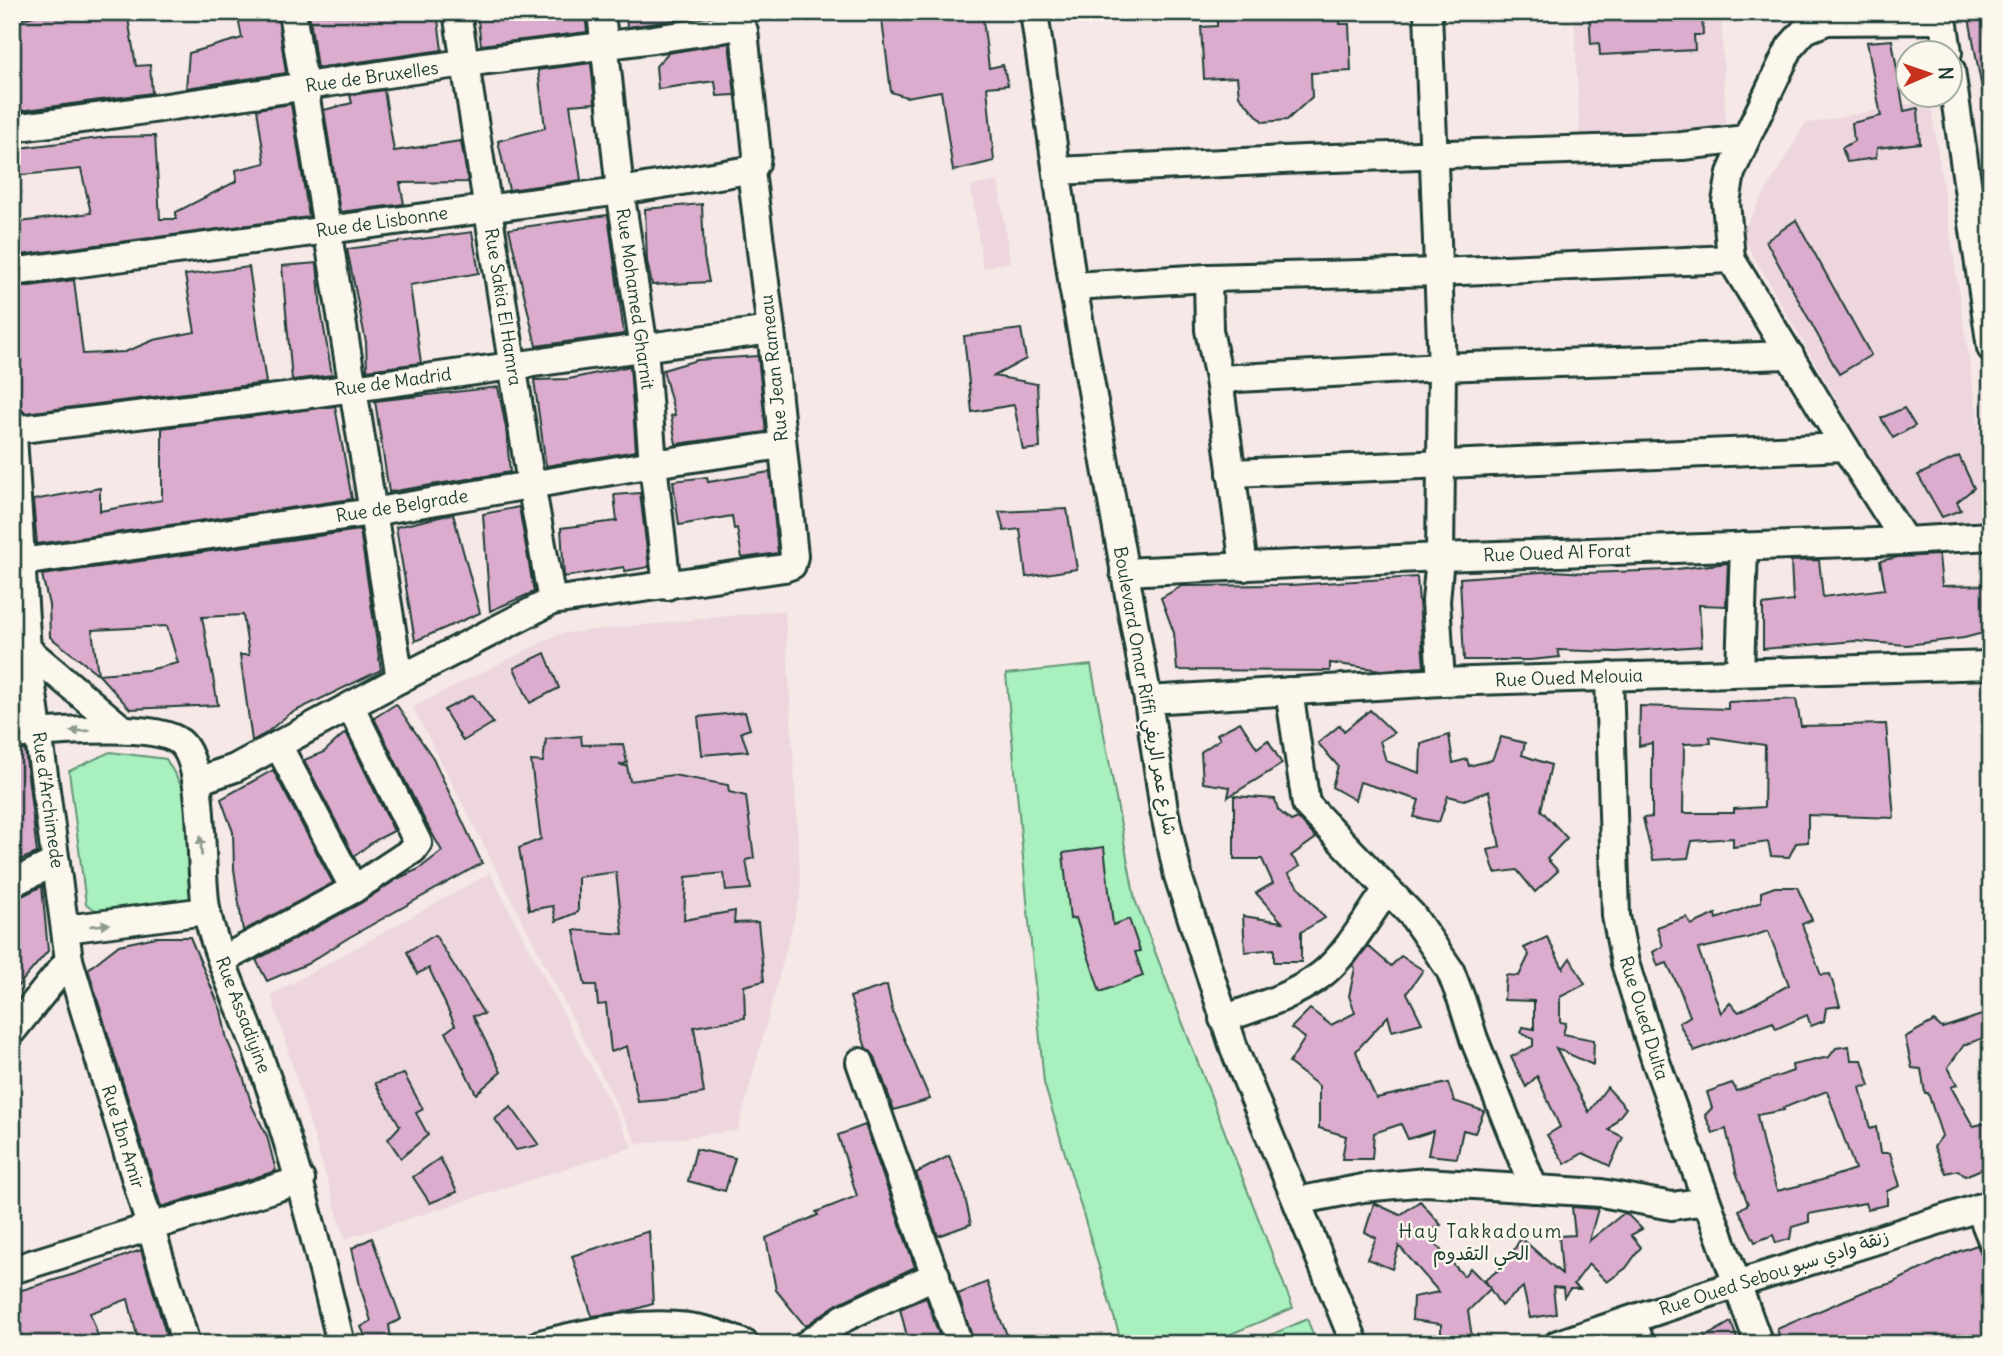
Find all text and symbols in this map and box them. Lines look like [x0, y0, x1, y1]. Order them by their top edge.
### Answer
north arrow [1895, 38, 1965, 108]
street label: Rue de Bruxelles [304, 56, 440, 97]
text: N [1934, 66, 1958, 80]
street label: Rue de Lisbonne [315, 201, 449, 242]
street label: Rue Mohamed Gharnit [611, 207, 660, 391]
street label: Rue Sakia El Hamra [480, 227, 527, 387]
street label: Rue Jean Rameau [754, 294, 793, 443]
street label: Rue de Madrid [333, 362, 453, 401]
street label: Rue de Belgrade [334, 484, 470, 527]
street label: Rue Oued Al Forat [1483, 538, 1631, 567]
street label: Boulevard Omar Riffi شارع عمر الريفي [1104, 545, 1182, 838]
street label: Rue Oued Melouia [1495, 663, 1643, 692]
one-way arrow [69, 725, 91, 736]
street label: Rue d’Archimede [28, 730, 69, 870]
one-way arrow [195, 835, 206, 857]
one-way arrow [89, 919, 111, 930]
street label: Rue Assadiyine [211, 953, 276, 1076]
street label: Rue Oued Dulta [1615, 953, 1674, 1083]
street label: Rue Ibn Amir [97, 1082, 150, 1192]
district label: Hay Takkadoum الحي التقدوم [1399, 1219, 1563, 1270]
street label: Rue Oued Sebou زنقة وادي سبو [1656, 1225, 1892, 1322]

